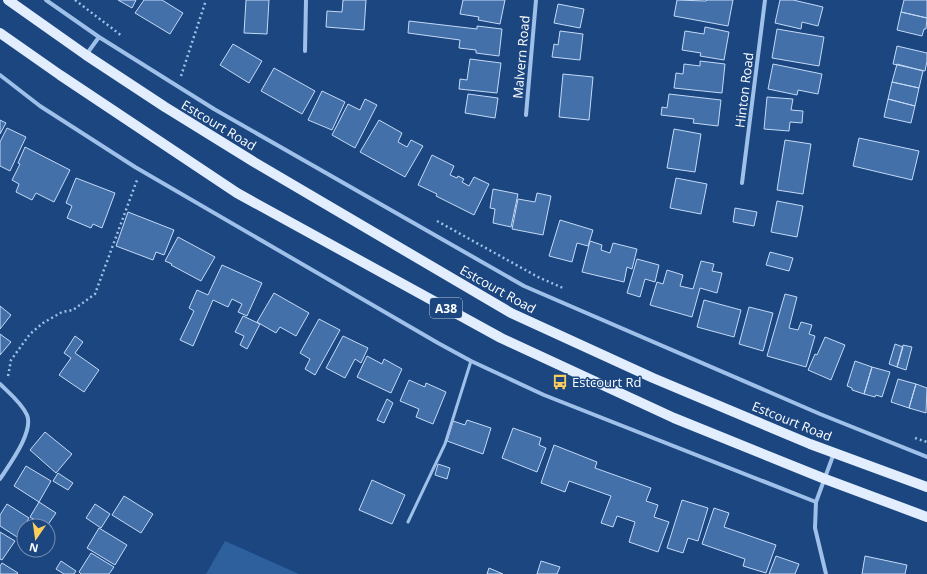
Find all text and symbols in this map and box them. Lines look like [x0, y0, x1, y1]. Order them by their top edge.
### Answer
street label: Malvern Road [508, 15, 534, 99]
street label: Hinton Road [730, 51, 758, 129]
street label: Estcourt Road [178, 96, 260, 154]
street label: Estcourt Road [457, 261, 539, 317]
road number: A38 [430, 298, 462, 318]
bus stop icon: Estcourt Rd [551, 373, 569, 391]
place label: Estcourt Rd [572, 373, 641, 391]
street label: Estcourt Road [749, 397, 835, 445]
north arrow [16, 518, 56, 558]
text: N [28, 540, 40, 557]

